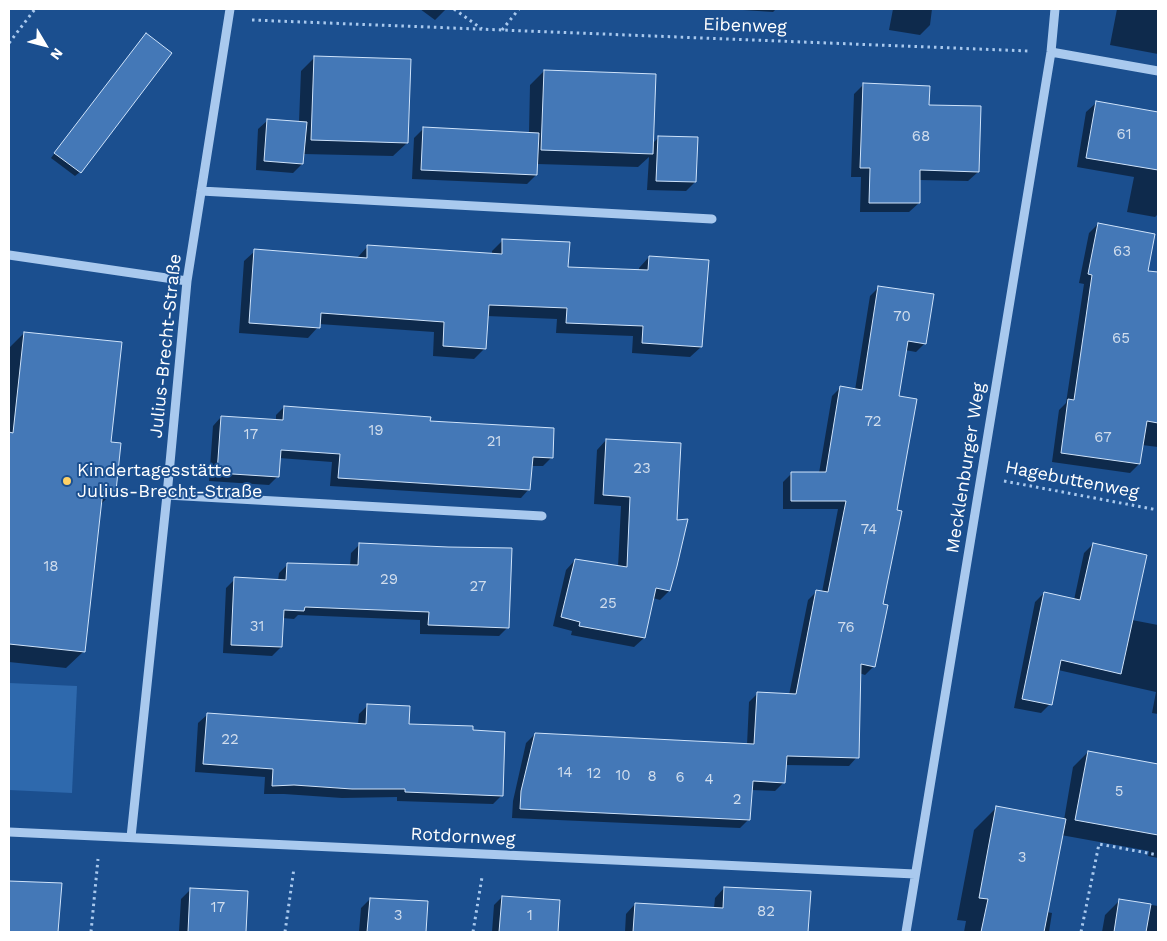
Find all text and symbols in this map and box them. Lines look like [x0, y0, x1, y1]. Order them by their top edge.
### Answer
street label: Eibenweg [703, 14, 787, 38]
north arrow [20, 20, 70, 70]
text: N [47, 45, 66, 63]
house number: 61 [1117, 126, 1131, 144]
house number: 68 [912, 128, 930, 146]
house number: 63 [1113, 243, 1131, 261]
street label: Julius-Brecht-Straße [146, 253, 186, 439]
house number: 70 [893, 308, 911, 326]
house number: 65 [1112, 330, 1130, 348]
street label: Mecklenburger Weg [942, 381, 990, 555]
house number: 72 [864, 413, 882, 431]
house number: 19 [368, 422, 384, 440]
house number: 17 [244, 426, 258, 444]
house number: 67 [1094, 429, 1112, 447]
house number: 21 [487, 433, 501, 451]
street label: Hagebuttenweg [1003, 456, 1141, 504]
place label: Kindertagesstätte Julius-Brecht-Straße [77, 460, 262, 502]
house number: 23 [633, 460, 651, 478]
marker: Kindertagesstätte Julius-Brecht-Straße [61, 475, 73, 487]
house number: 74 [861, 521, 877, 539]
house number: 18 [43, 558, 59, 576]
house number: 29 [380, 571, 398, 589]
house number: 27 [470, 578, 486, 596]
house number: 25 [599, 595, 617, 613]
house number: 31 [250, 618, 264, 636]
house number: 76 [837, 619, 855, 637]
house number: 22 [221, 731, 239, 749]
house number: 14 [557, 764, 573, 782]
house number: 12 [587, 765, 601, 783]
house number: 10 [615, 767, 631, 785]
house number: 8 [647, 768, 657, 786]
house number: 6 [675, 769, 685, 787]
house number: 4 [704, 771, 714, 789]
house number: 5 [1115, 783, 1123, 801]
house number: 2 [733, 791, 741, 809]
street label: Rotdornweg [410, 823, 516, 851]
house number: 3 [1018, 849, 1026, 867]
house number: 17 [211, 899, 225, 917]
house number: 82 [757, 903, 775, 921]
house number: 3 [394, 907, 402, 925]
house number: 1 [527, 907, 533, 925]

